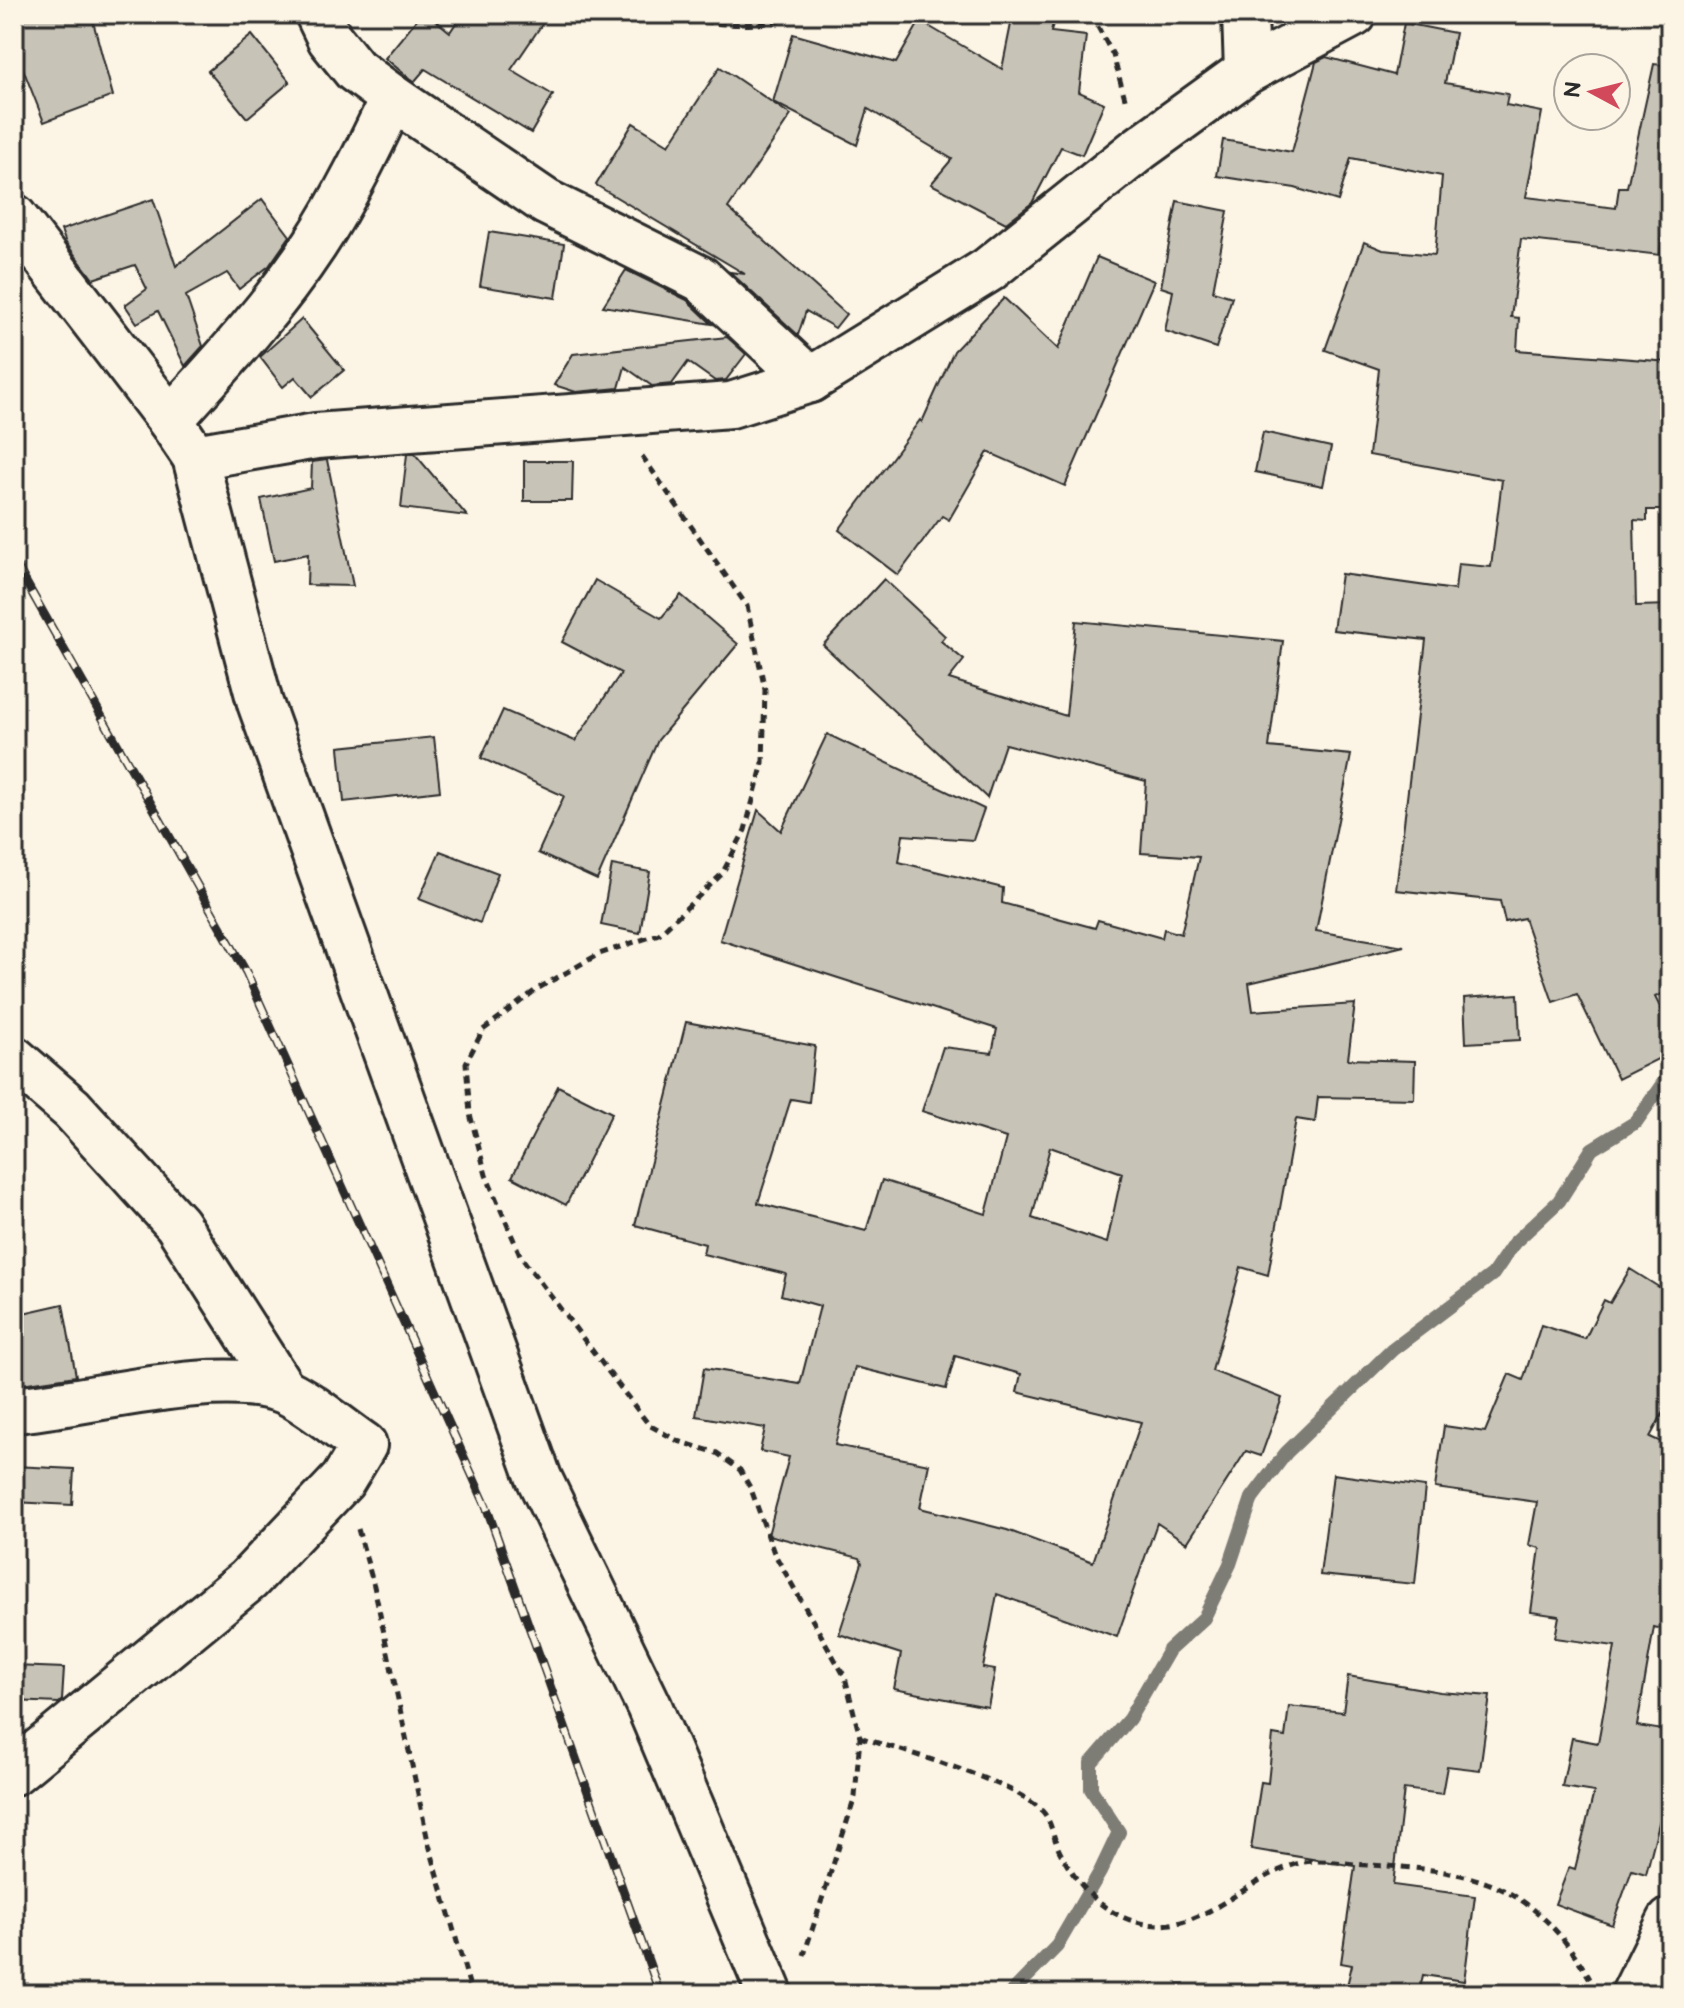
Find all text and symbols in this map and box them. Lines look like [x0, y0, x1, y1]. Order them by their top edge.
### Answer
north arrow [1552, 52, 1632, 132]
text: N [1559, 80, 1588, 100]

